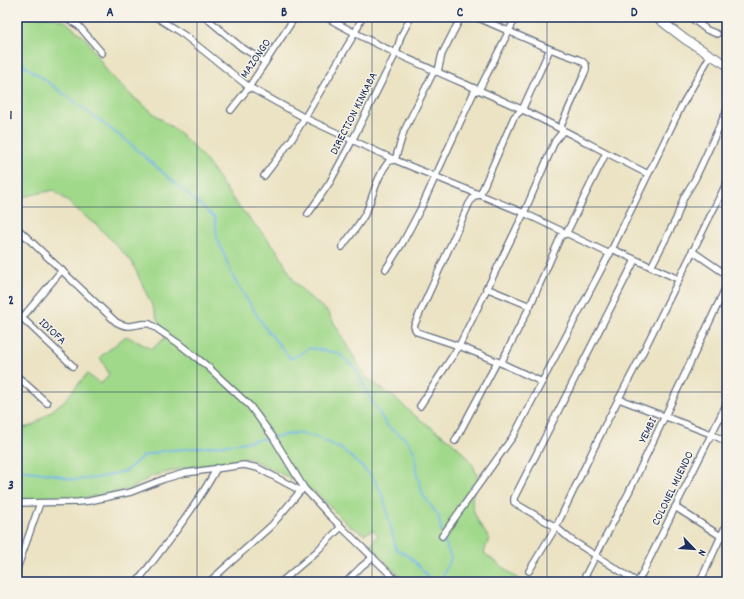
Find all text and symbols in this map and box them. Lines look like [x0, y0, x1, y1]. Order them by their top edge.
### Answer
text: A [106, 4, 114, 23]
text: B [281, 4, 287, 23]
text: C [457, 4, 464, 23]
text: D [631, 4, 638, 23]
street label: MAZONGO [237, 35, 276, 82]
street label: DIRECTION KINKABA [326, 69, 383, 158]
text: 1 [10, 107, 13, 126]
text: 2 [8, 292, 14, 311]
street label: IDIOFA [34, 315, 70, 350]
street label: YEMBI [635, 415, 662, 446]
street label: COLONEL MUENDO [648, 448, 699, 529]
text: 3 [8, 477, 14, 496]
north arrow [674, 529, 714, 569]
text: N [693, 547, 710, 559]

